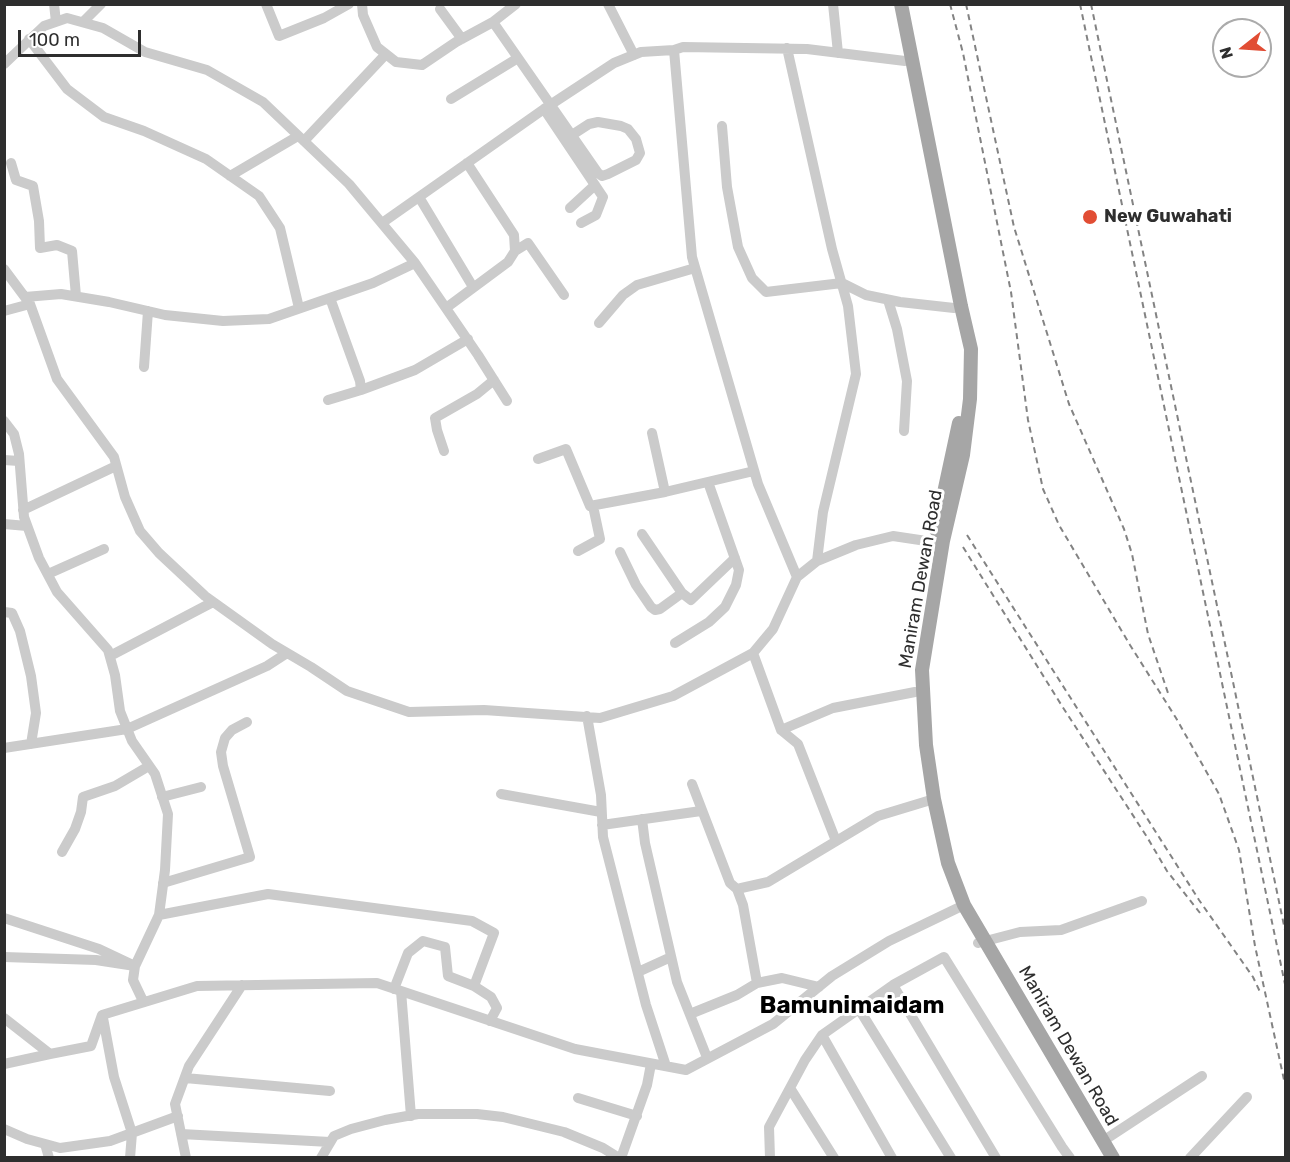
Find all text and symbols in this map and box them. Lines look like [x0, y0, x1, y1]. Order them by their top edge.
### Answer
scale bar [21, 18, 144, 56]
north arrow [1212, 18, 1272, 78]
text: 100 m [29, 29, 80, 51]
text: N [1215, 45, 1237, 61]
place label: New Guwahati [1104, 206, 1232, 228]
marker: New Guwahati [1081, 208, 1099, 226]
street label: Maniram Dewan Road [895, 488, 947, 670]
street label: Maniram Dewan Road [1013, 962, 1123, 1130]
district label: Bamunimaidam [759, 992, 945, 1020]

